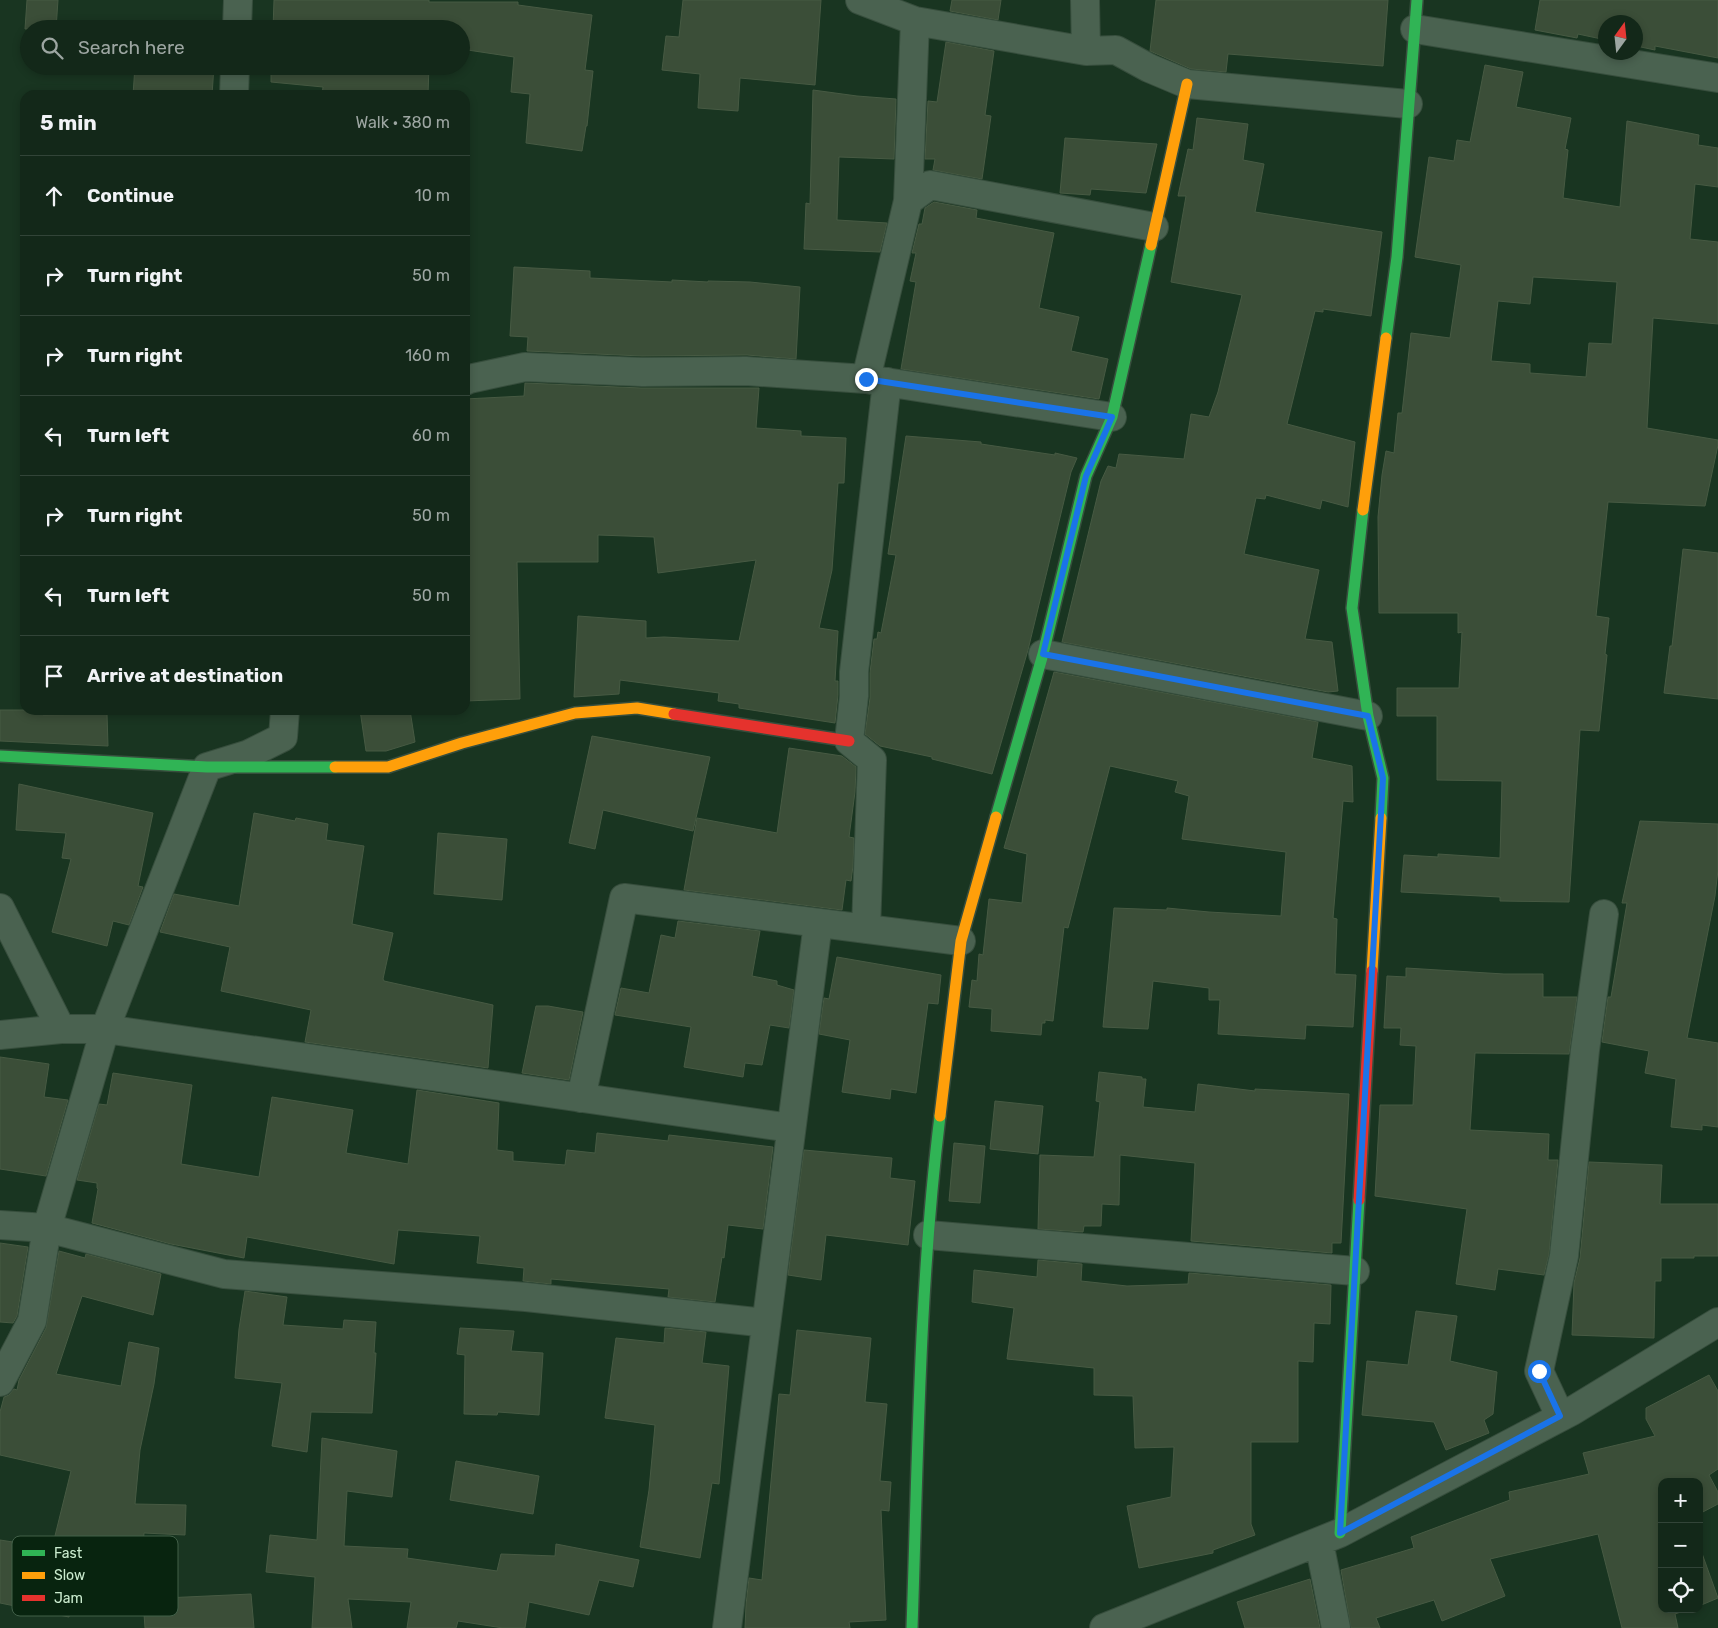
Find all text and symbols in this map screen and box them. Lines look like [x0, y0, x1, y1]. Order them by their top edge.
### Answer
north arrow [1598, 15, 1643, 60]
search box [20, 20, 470, 75]
icon: search [38, 34, 66, 62]
text: Search here [78, 36, 185, 59]
text: 5 min [40, 110, 97, 135]
text: Walk · 380 m [356, 113, 450, 132]
icon: ahead [40, 182, 68, 210]
text: Continue [87, 184, 174, 207]
text: 10 m [415, 186, 450, 205]
icon: right [40, 262, 68, 290]
text: Turn right [87, 264, 182, 287]
text: 50 m [412, 266, 450, 285]
icon: right [40, 342, 68, 370]
text: Turn right [87, 344, 182, 367]
text: 160 m [405, 346, 450, 365]
route end [855, 368, 878, 391]
icon: left [40, 422, 68, 450]
text: Turn left [87, 424, 169, 447]
text: 60 m [412, 426, 450, 445]
icon: right [40, 502, 68, 530]
text: Turn right [87, 504, 182, 527]
text: 50 m [412, 506, 450, 525]
icon: left [40, 582, 68, 610]
text: Turn left [87, 584, 169, 607]
text: 50 m [412, 586, 450, 605]
icon: arrive [40, 662, 68, 690]
text: Arrive at destination [87, 664, 283, 687]
route start [1528, 1360, 1551, 1383]
map controls [1658, 1478, 1703, 1613]
button: + [1658, 1478, 1703, 1523]
button: − [1658, 1523, 1703, 1568]
legend [12, 1536, 178, 1616]
text: Fast [54, 1545, 83, 1562]
text: Slow [54, 1567, 85, 1584]
button: locate [1658, 1568, 1703, 1613]
text: Jam [54, 1590, 83, 1607]

